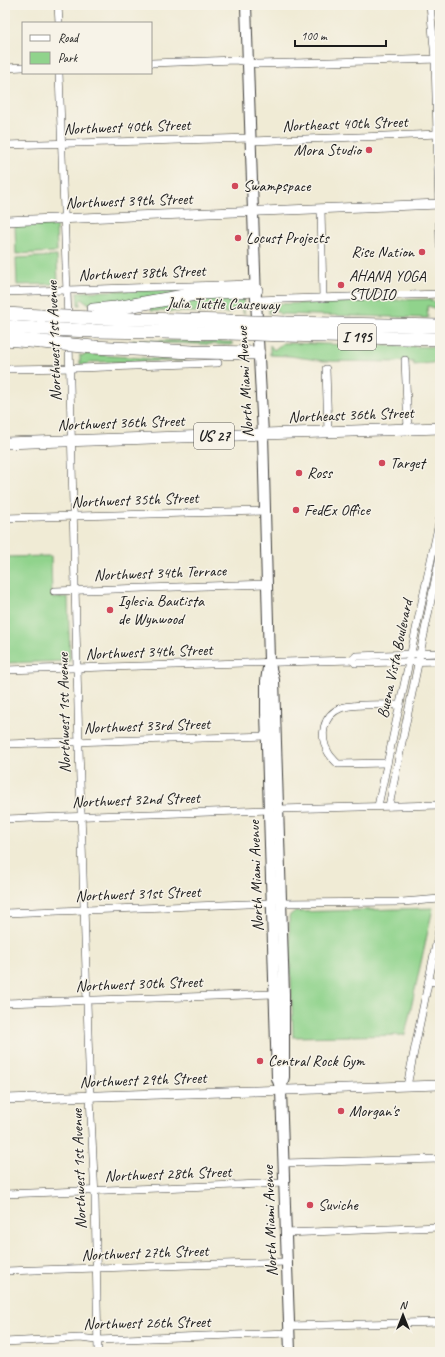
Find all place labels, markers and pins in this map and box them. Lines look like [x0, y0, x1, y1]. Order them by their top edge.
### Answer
place label: Mora Studio [294, 140, 363, 160]
marker: Mora Studio [364, 145, 374, 155]
place label: Swampspace [243, 176, 312, 196]
marker: Swampspace [230, 181, 240, 191]
place label: Locust Projects [246, 228, 330, 248]
marker: Locust Projects [233, 233, 243, 243]
place label: Rise Nation [351, 242, 415, 262]
marker: Rise Nation [417, 247, 427, 257]
place label: AHANA YOGA STUDIO [349, 266, 427, 304]
marker: AHANA YOGA STUDIO [336, 280, 346, 290]
place label: Target [390, 453, 428, 473]
marker: Target [377, 458, 387, 468]
place label: Ross [307, 463, 334, 483]
marker: Ross [294, 468, 304, 478]
place label: FedEx Office [304, 500, 372, 520]
marker: FedEx Office [291, 505, 301, 515]
place label: Iglesia Bautista de Wynwood [118, 591, 205, 629]
marker: Iglesia Bautista de Wynwood [105, 605, 115, 615]
place label: Central Rock Gym [268, 1051, 366, 1071]
marker: Central Rock Gym [255, 1056, 265, 1066]
place label: Morgan's [349, 1101, 400, 1121]
marker: Morgan's [336, 1106, 346, 1116]
place label: Suviche [318, 1195, 360, 1215]
marker: Suviche [305, 1200, 315, 1210]

